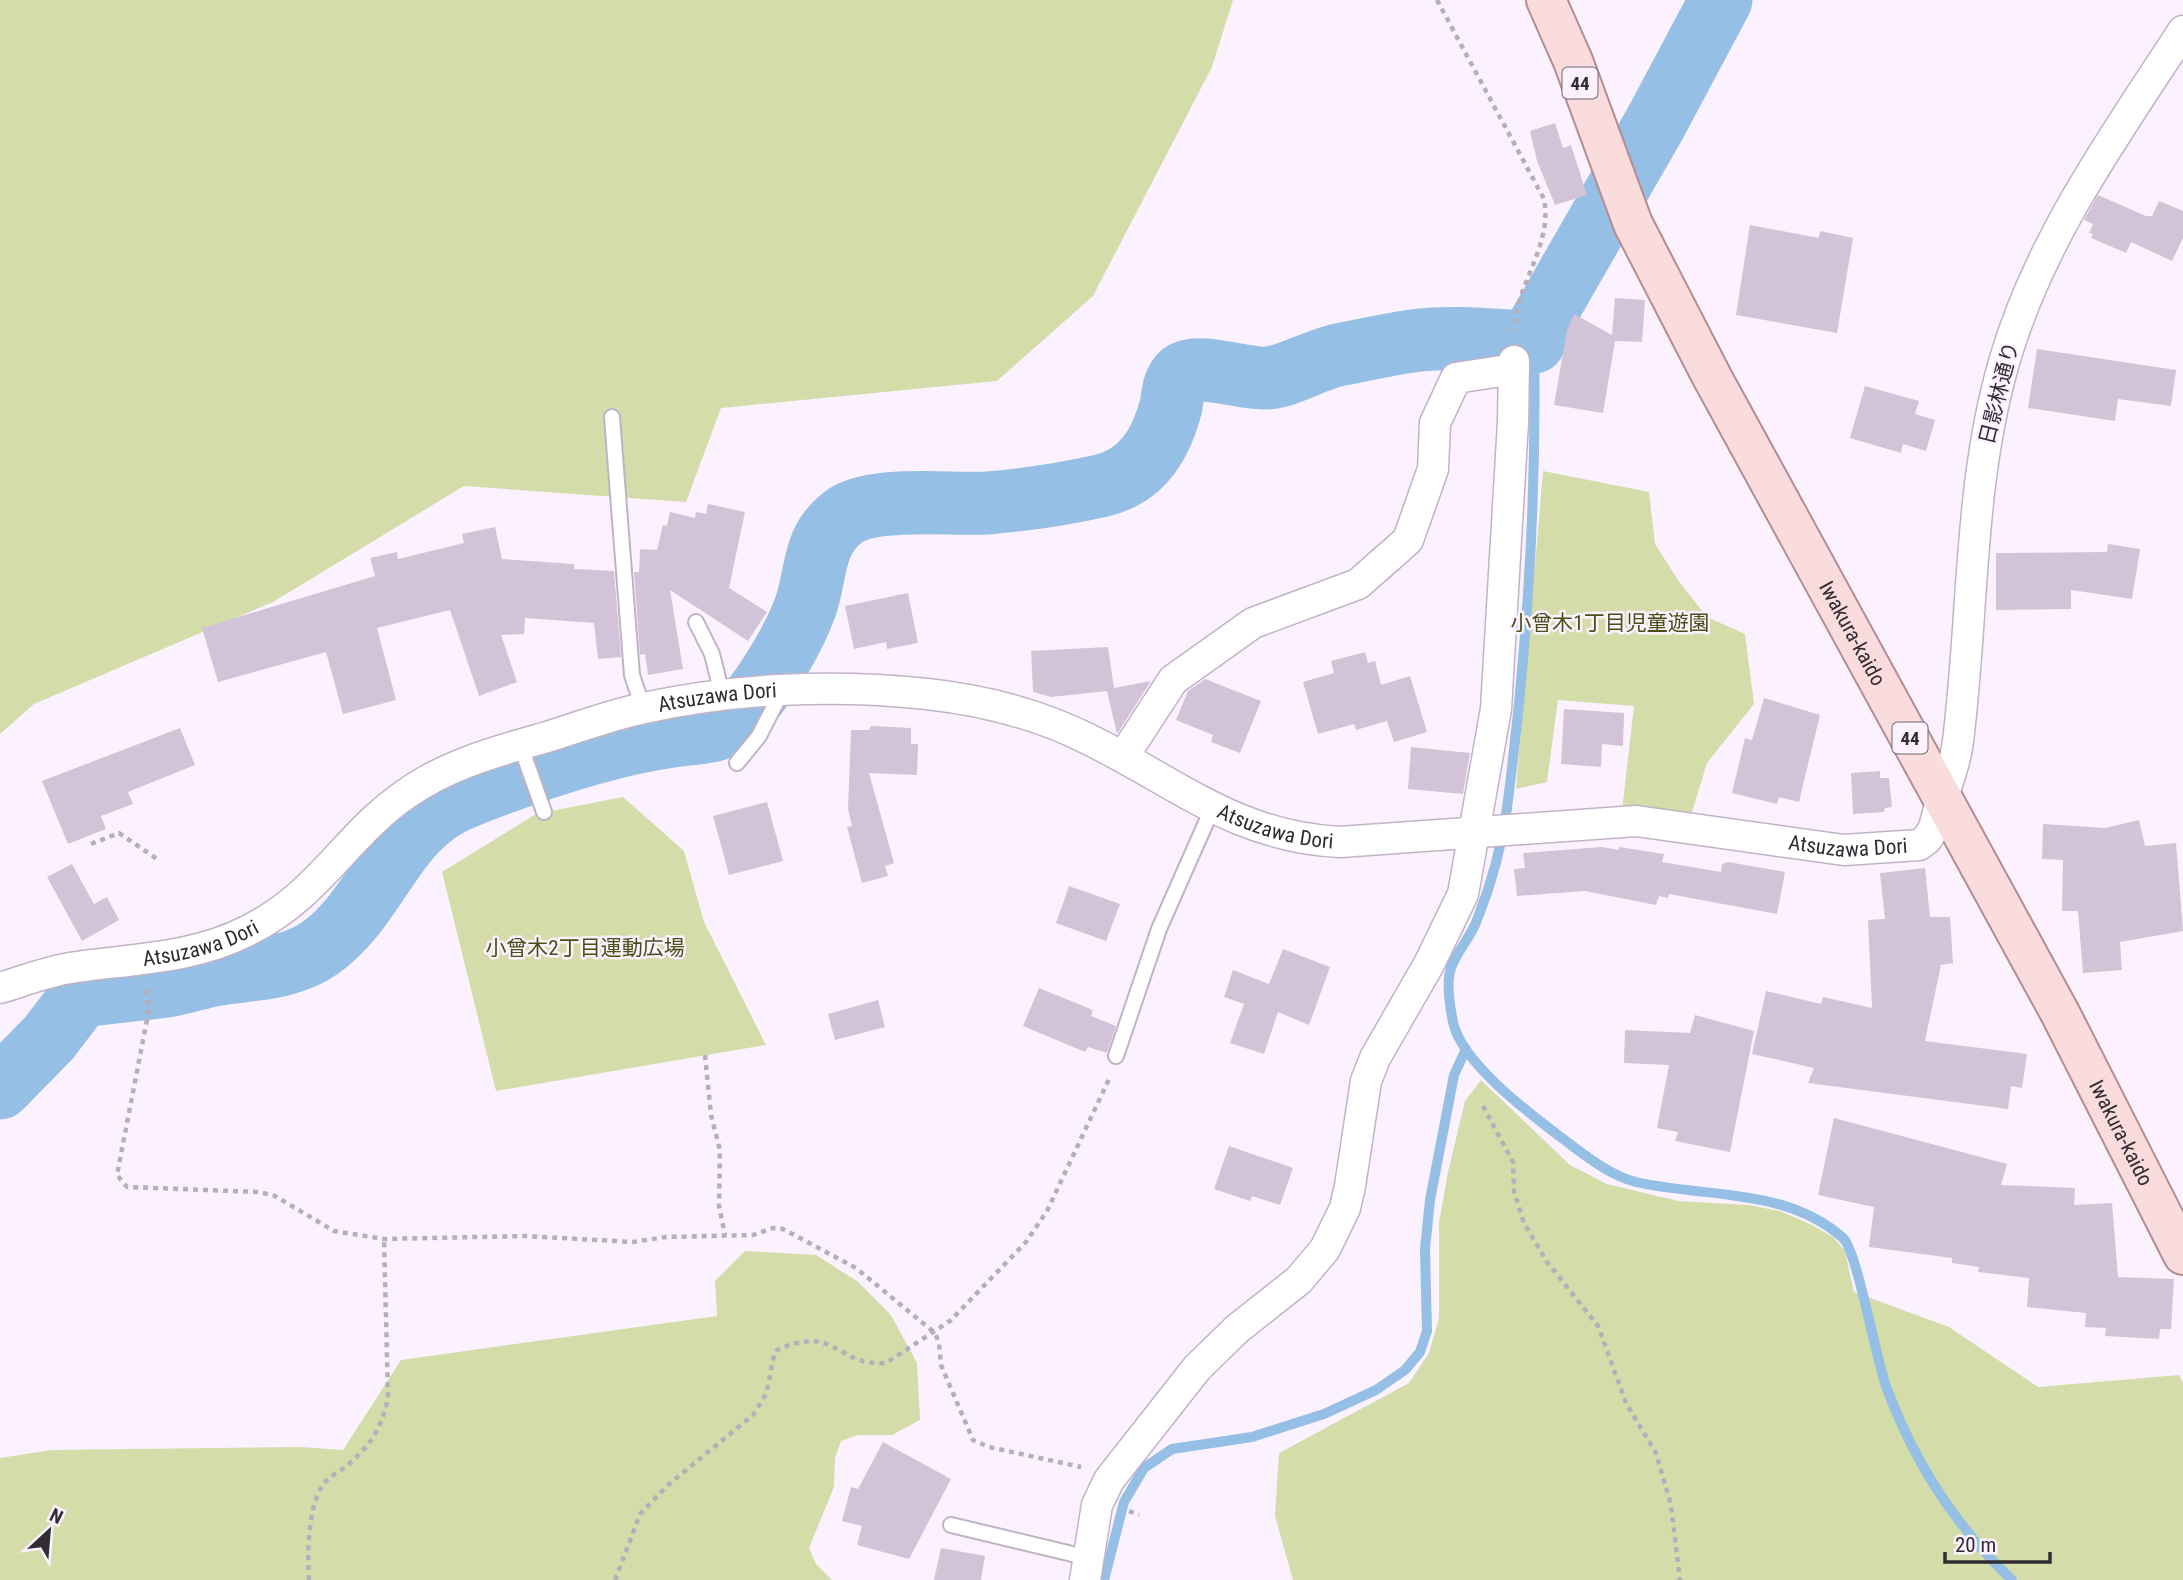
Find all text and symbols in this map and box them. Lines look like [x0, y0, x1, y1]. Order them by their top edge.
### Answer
road number: 44 [1562, 68, 1598, 99]
street label: 日影林通り [1975, 339, 2023, 447]
street label: Iwakura-kaido [1814, 577, 1891, 690]
park label: 小曾木1丁目児童遊園 [1510, 611, 1710, 635]
street label: Atsuzawa Dori [656, 678, 777, 717]
road number: 44 [1892, 722, 1927, 754]
street label: Atsuzawa Dori [1214, 799, 1334, 854]
street label: Atsuzawa Dori [1787, 830, 1908, 862]
street label: Atsuzawa Dori [141, 915, 263, 971]
park label: 小曾木2丁目運動広場 [485, 936, 685, 960]
street label: Iwakura-kaido [2084, 1076, 2158, 1190]
north arrow [14, 1496, 84, 1566]
text: N [46, 1503, 67, 1529]
scale bar [1945, 1520, 2050, 1564]
text: 20 m [1955, 1533, 1996, 1557]

